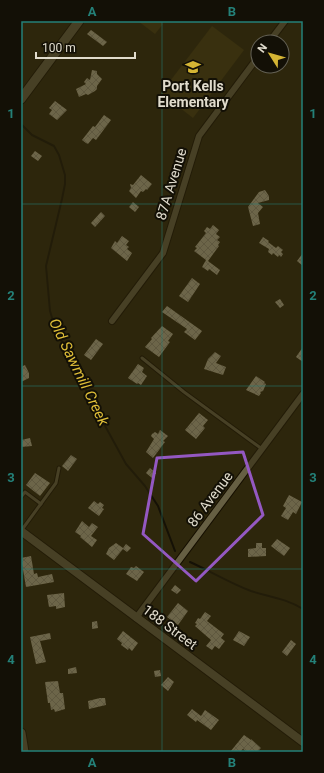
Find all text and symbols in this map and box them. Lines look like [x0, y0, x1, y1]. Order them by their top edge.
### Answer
text: A [88, 4, 97, 19]
text: B [228, 4, 236, 19]
scale bar [36, 34, 135, 60]
north arrow [250, 34, 290, 74]
text: 100 m [42, 41, 76, 55]
text: N [255, 41, 270, 55]
school or university icon: Port Kells Elementary [184, 58, 202, 76]
place label: Port Kells Elementary [157, 78, 230, 110]
text: 1 [7, 106, 15, 121]
text: 1 [309, 106, 317, 121]
street label: 87A Avenue [153, 146, 189, 222]
text: 2 [7, 288, 15, 303]
text: 2 [309, 288, 317, 303]
water label: Old Sawmill Creek [45, 315, 113, 429]
street label: 86 Avenue [184, 468, 236, 530]
text: 3 [7, 470, 15, 485]
text: 3 [309, 470, 317, 485]
street label: 188 Street [140, 601, 201, 653]
text: 4 [7, 652, 15, 667]
text: 4 [309, 652, 317, 667]
text: A [88, 755, 97, 770]
text: B [228, 755, 236, 770]

